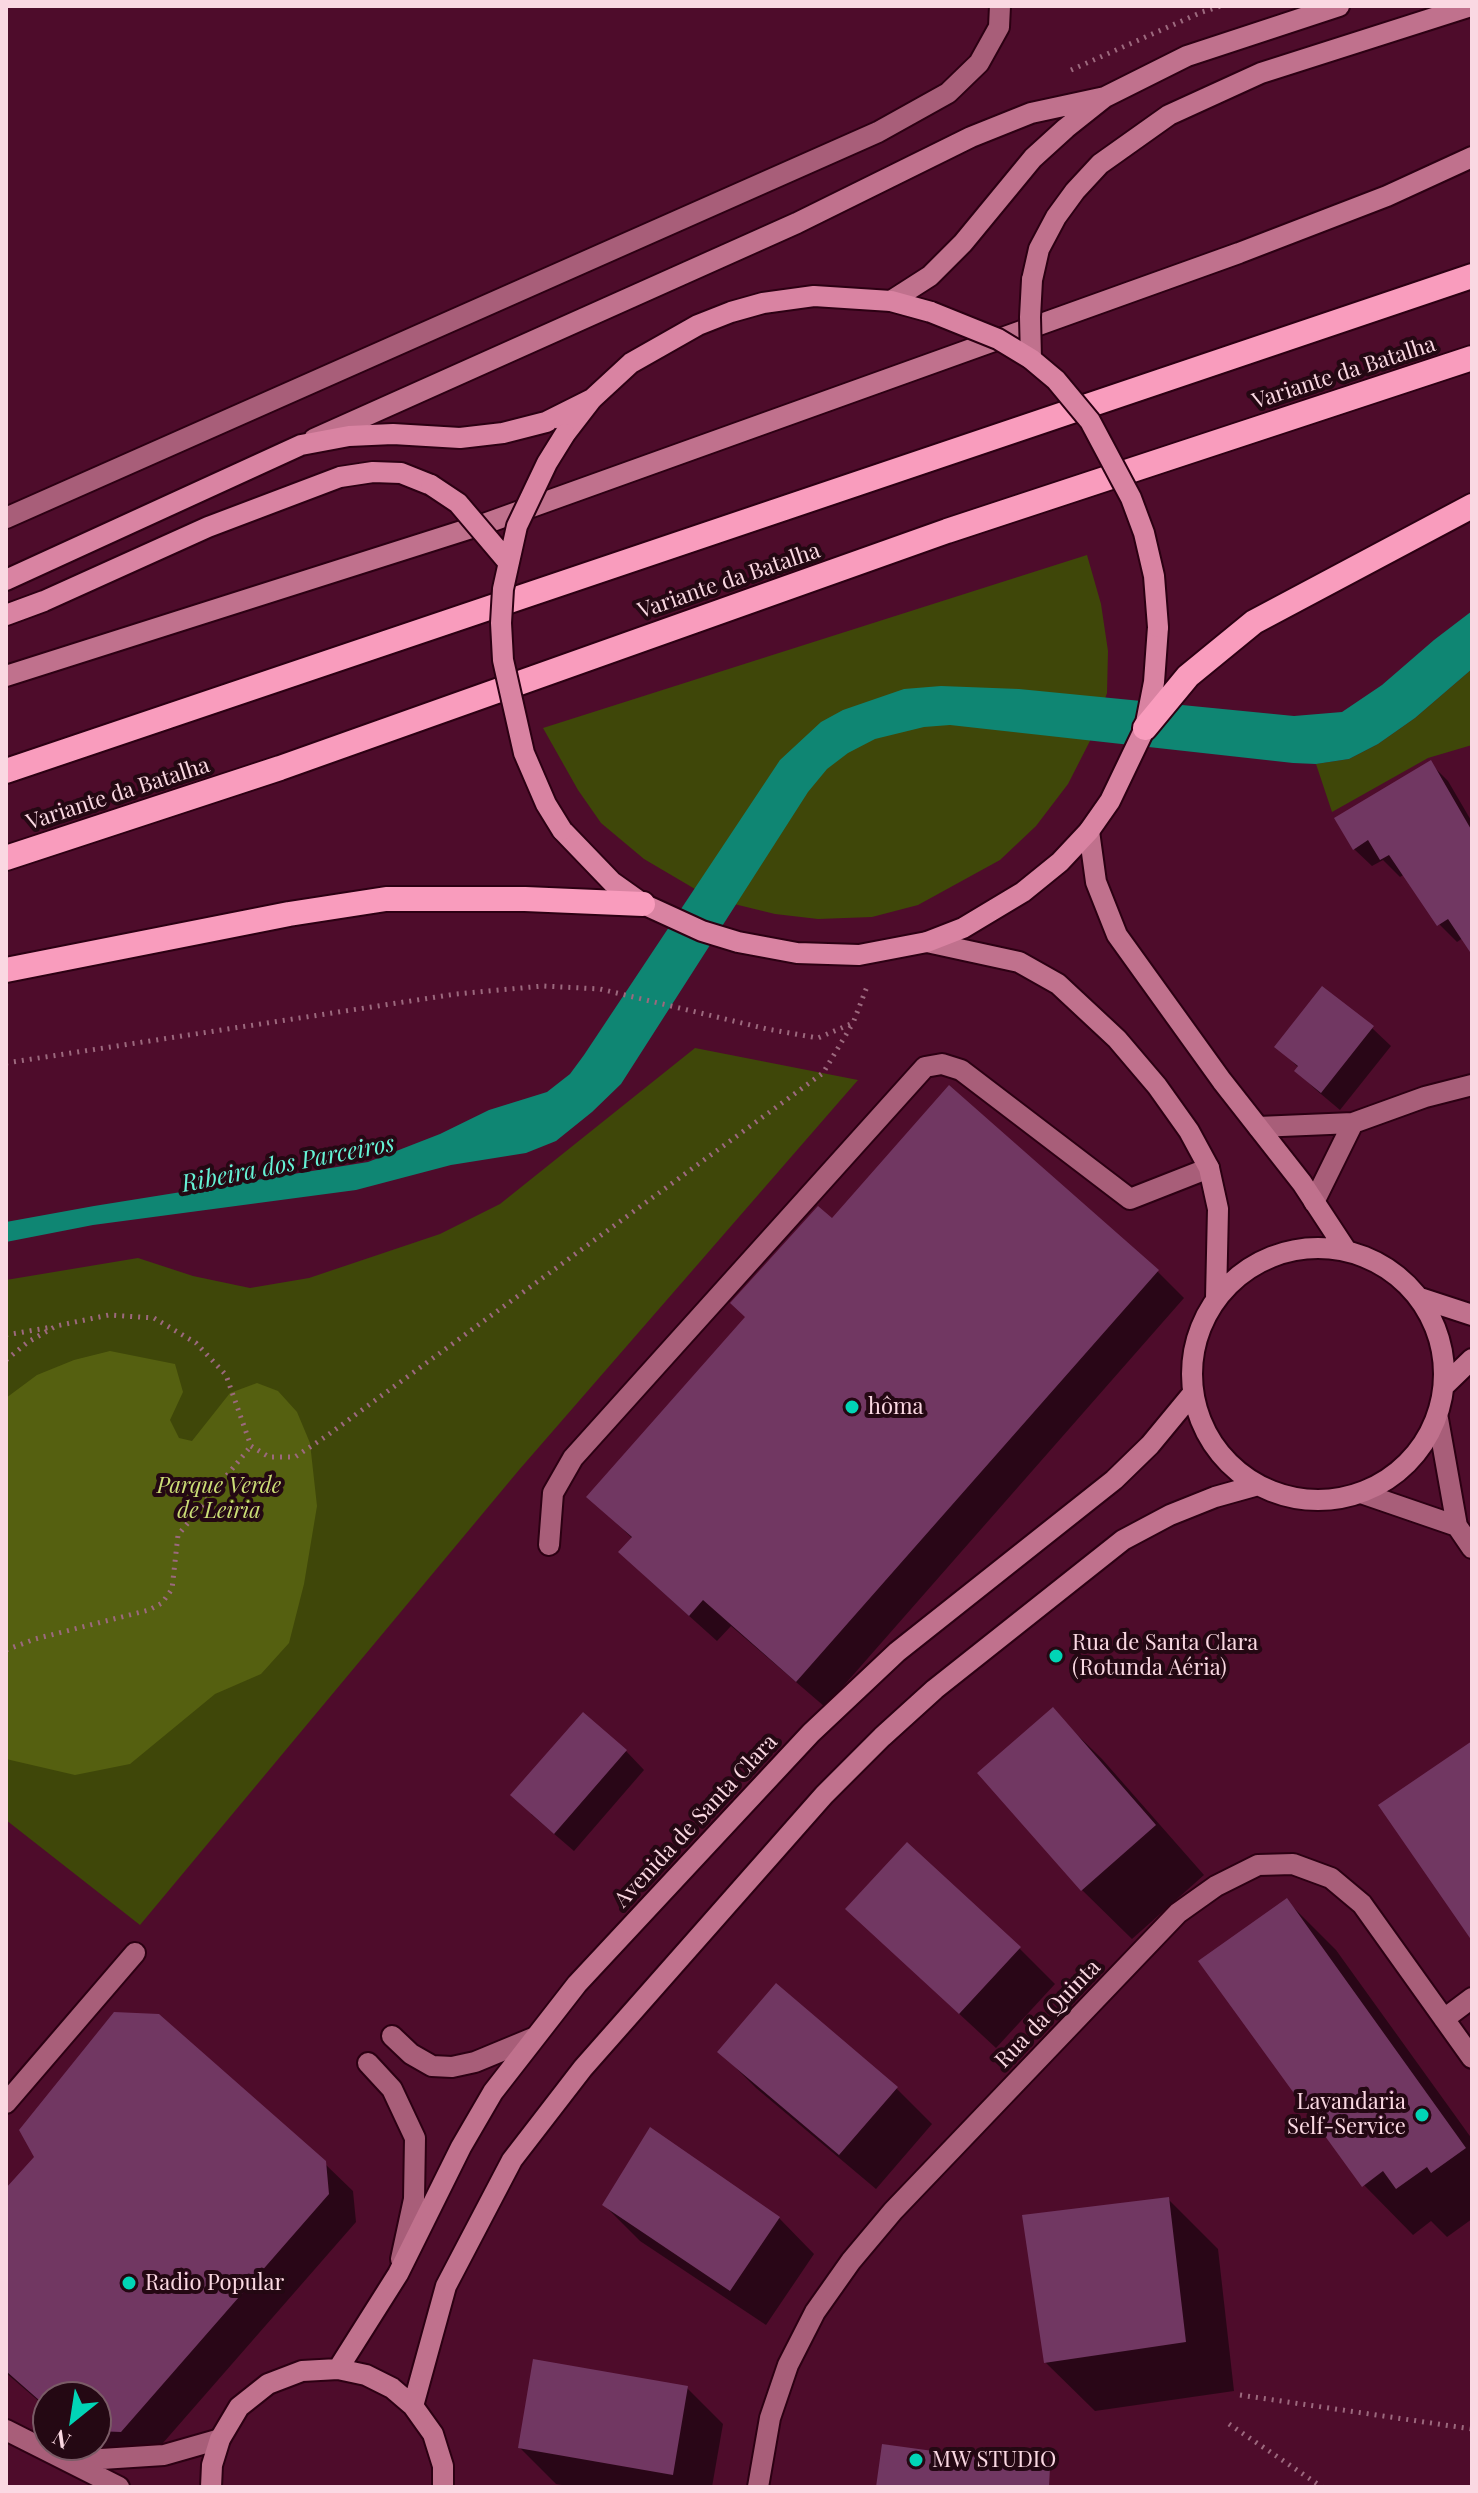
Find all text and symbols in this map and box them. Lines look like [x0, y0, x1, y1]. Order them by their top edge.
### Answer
street label: Variante da Batalha [1249, 331, 1439, 415]
street label: Variante da Batalha [634, 537, 824, 625]
street label: Variante da Batalha [23, 752, 213, 836]
water label: Ribeira dos Parceiros [179, 1129, 397, 1199]
place label: hôma [868, 1394, 923, 1420]
marker: hôma [843, 1398, 861, 1416]
park label: Parque Verde de Leiria [157, 1473, 281, 1524]
place label: Rua de Santa Clara (Rotunda Aéria) [1072, 1630, 1258, 1682]
marker: Rua de Santa Clara (Rotunda Aéria) [1047, 1647, 1065, 1665]
street label: Avenida de Santa Clara [609, 1729, 783, 1913]
street label: Rua da Quinta [990, 1954, 1106, 2074]
place label: Lavandaria Self-Service [1287, 2089, 1406, 2140]
marker: Lavandaria Self-Service [1413, 2106, 1431, 2124]
place label: Radio Popular [145, 2270, 284, 2296]
marker: Radio Popular [120, 2274, 138, 2292]
north arrow [32, 2381, 112, 2461]
text: N [47, 2423, 75, 2457]
place label: MW STUDIO [932, 2447, 1056, 2473]
marker: MW STUDIO [907, 2451, 925, 2469]

